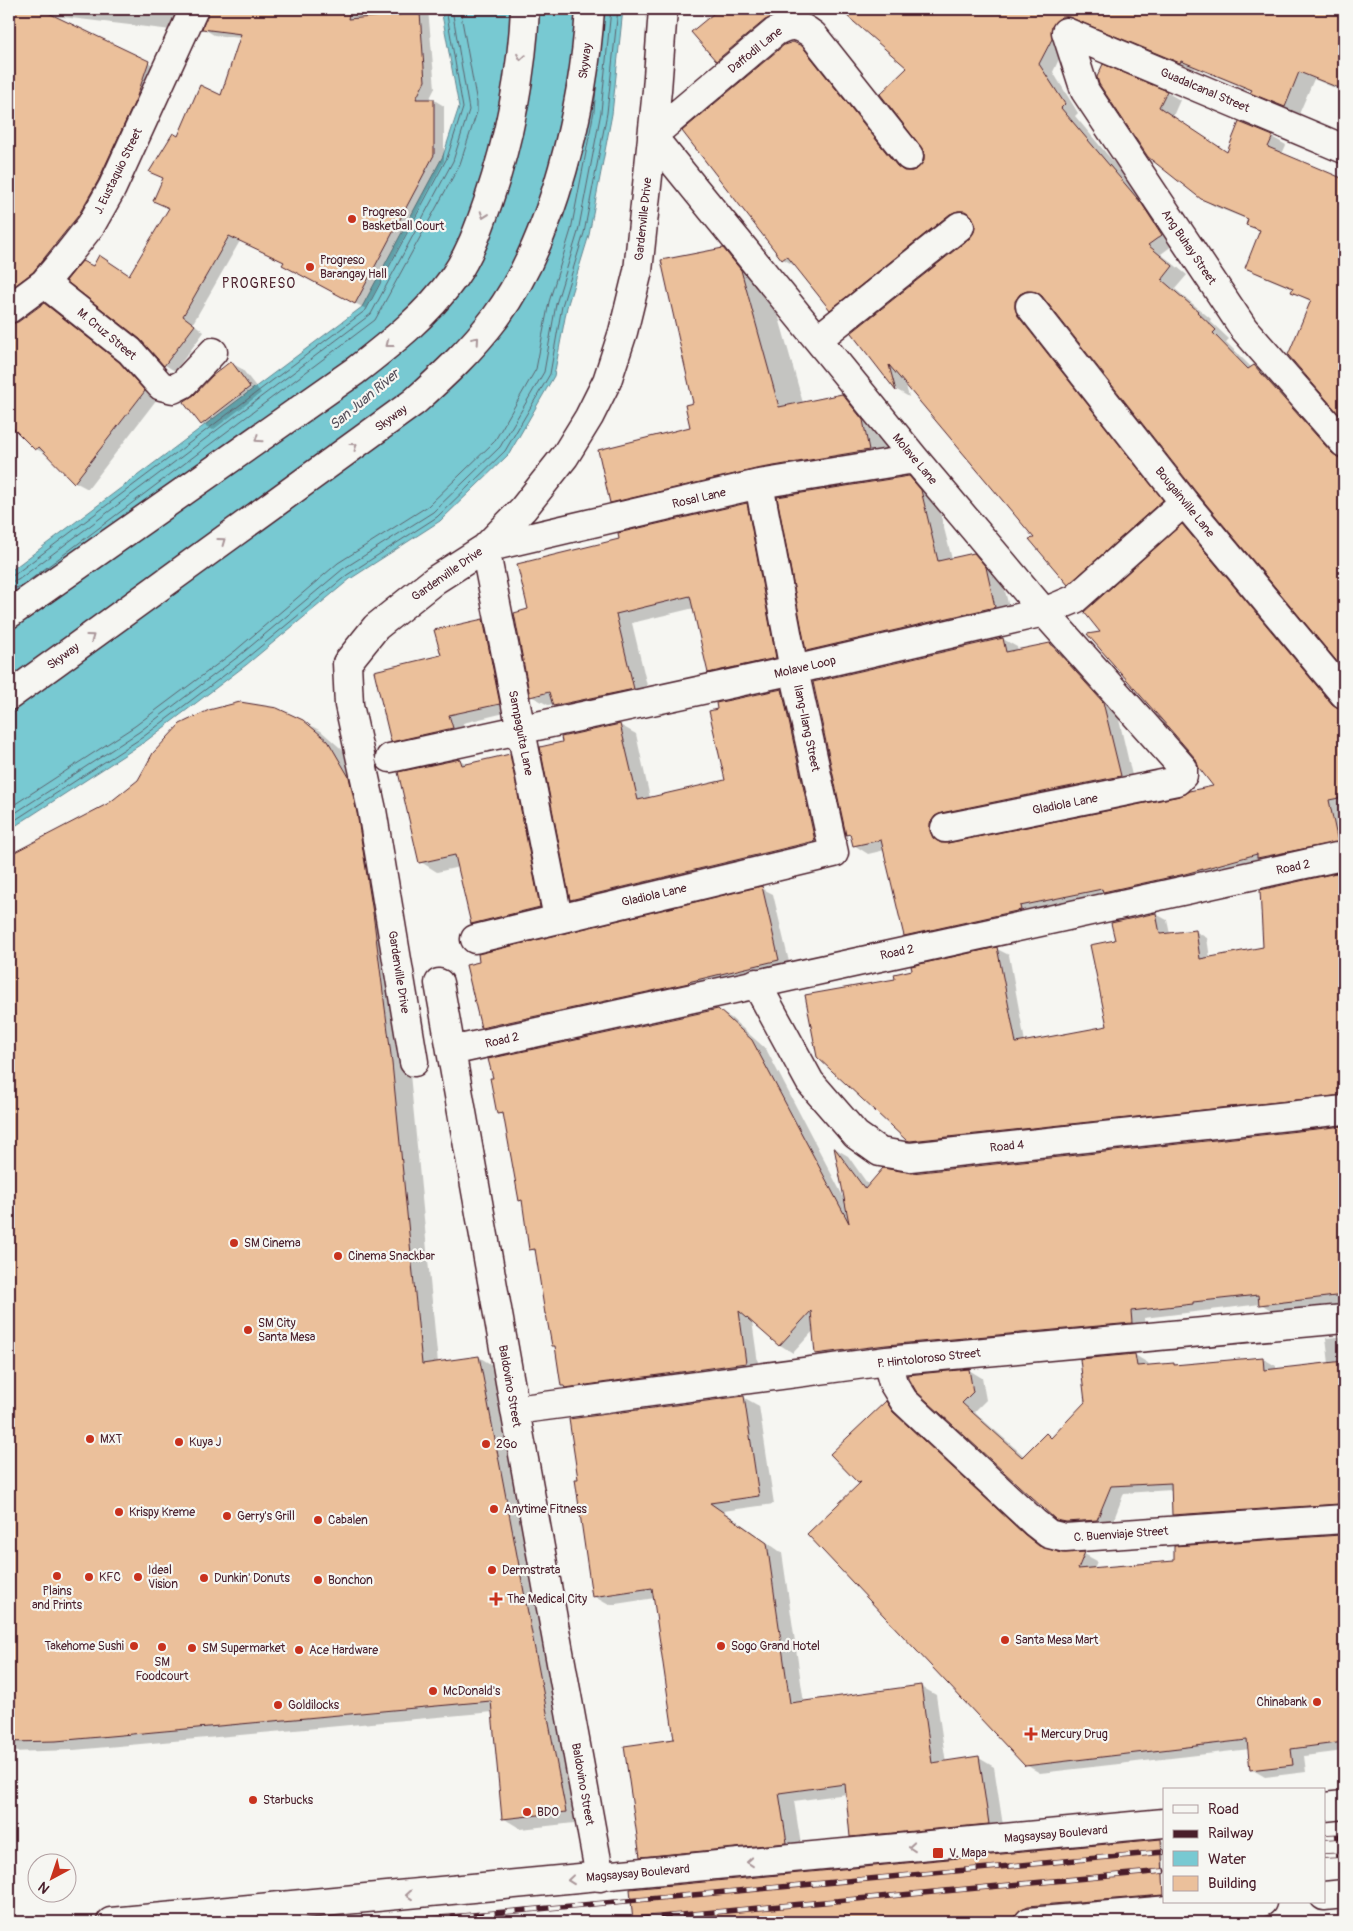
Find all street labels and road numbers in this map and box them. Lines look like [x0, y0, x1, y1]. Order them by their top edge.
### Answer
street label: Daffodil Lane [725, 24, 786, 77]
street label: Skyway [576, 42, 595, 80]
street label: Guadalcanal Street [1158, 65, 1252, 116]
street label: J. Eustaquio Street [91, 126, 146, 217]
street label: Gardenville Drive [632, 177, 655, 261]
street label: Ang Buhay Street [1158, 207, 1219, 288]
street label: M. Cruz Street [74, 305, 139, 364]
street label: Skyway [372, 402, 410, 435]
street label: Molave Lane [889, 431, 940, 488]
street label: Bougainville Lane [1152, 464, 1218, 541]
street label: Rosal Lane [671, 485, 727, 512]
street label: Gardenville Drive [409, 544, 486, 604]
street label: Skyway [44, 640, 82, 673]
street label: Molave Loop [773, 653, 838, 682]
street label: Ilang-Ilang Street [790, 683, 823, 773]
street label: Sampaguita Lane [505, 689, 536, 777]
street label: Gladiola Lane [1031, 791, 1099, 818]
street label: Road 2 [1275, 857, 1312, 878]
street label: Gladiola Lane [620, 881, 688, 910]
street label: Gardenville Drive [385, 930, 412, 1015]
street label: Road 2 [879, 942, 916, 963]
street label: Road 2 [484, 1029, 521, 1052]
street label: Road 4 [989, 1137, 1025, 1156]
street label: Baldovino Street [495, 1344, 524, 1429]
street label: P. Hintoloroso Street [877, 1346, 982, 1371]
street label: C. Buenviaje Street [1073, 1524, 1169, 1545]
street label: Baldovino Street [568, 1742, 597, 1827]
street label: Magsaysay Boulevard [1004, 1822, 1109, 1846]
street label: Magsaysay Boulevard [586, 1861, 691, 1885]

